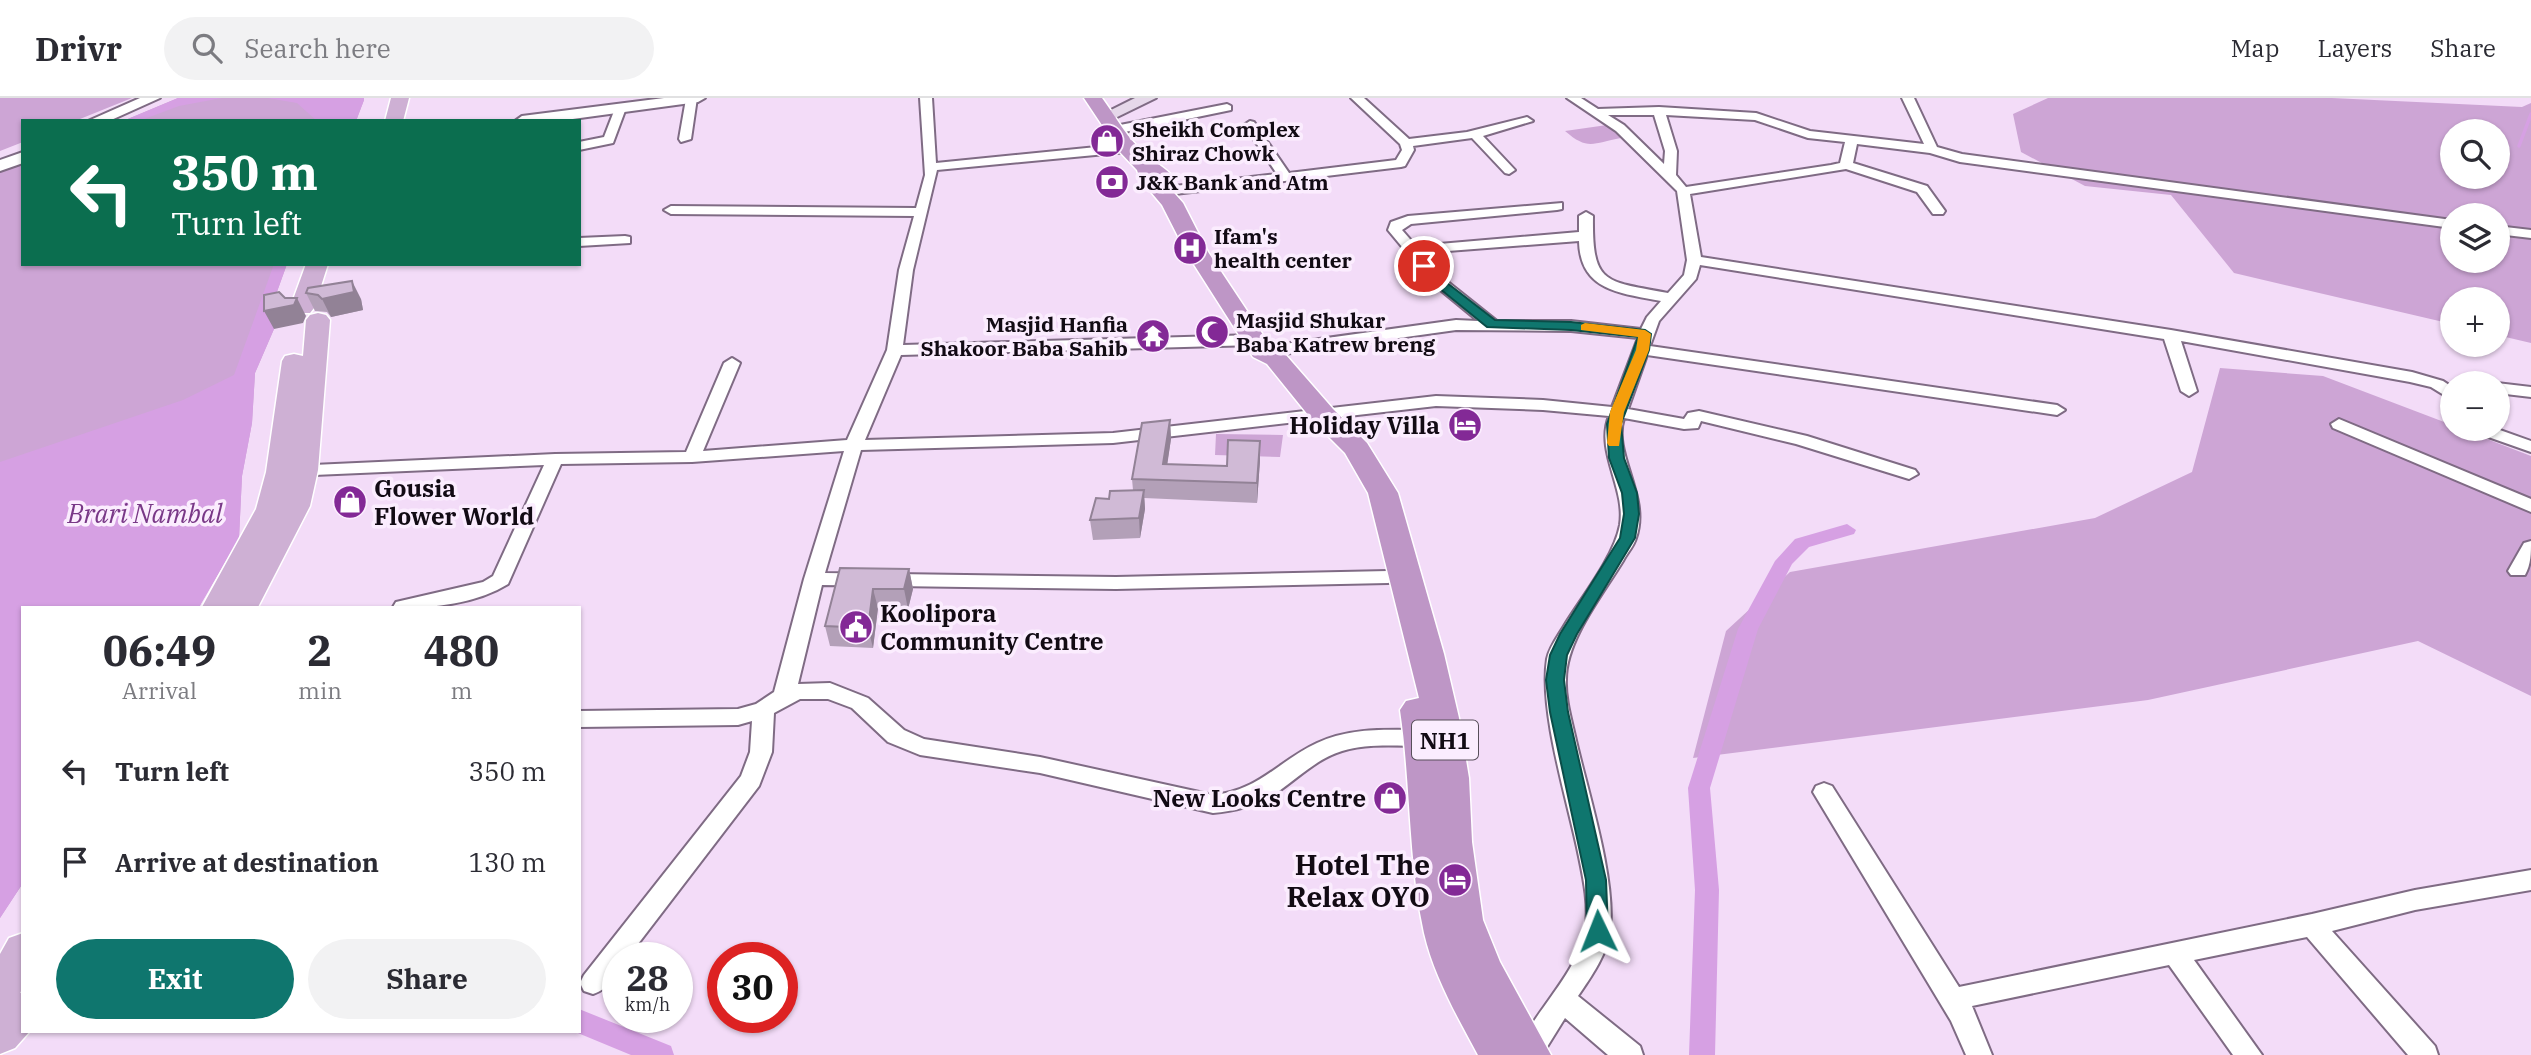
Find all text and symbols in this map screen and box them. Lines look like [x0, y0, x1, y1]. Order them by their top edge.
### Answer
search box [164, 17, 654, 80]
text: Drivr [35, 27, 122, 70]
icon: search [188, 29, 226, 67]
text: Search here [244, 31, 391, 65]
text: Map [2231, 32, 2279, 64]
text: Layers [2317, 32, 2392, 64]
text: Share [2430, 32, 2496, 64]
place label: Sheikh Complex Shiraz Chowk [1132, 115, 1300, 167]
map controls [2440, 119, 2510, 441]
button: search [2440, 119, 2510, 189]
shop icon: Sheikh Complex Shiraz Chowk [1088, 122, 1126, 160]
text: 350 m [171, 140, 318, 203]
icon: left [56, 147, 147, 238]
bank icon: J&K Bank and Atm [1093, 163, 1131, 201]
place label: J&K Bank and Atm [1136, 168, 1329, 196]
text: Turn left [171, 202, 302, 244]
button: layers [2440, 203, 2510, 273]
place label: Ifam's health center [1214, 222, 1353, 274]
hospital icon: Ifam's health center [1171, 229, 1209, 267]
pin [1394, 236, 1454, 296]
icon: arrive [1405, 247, 1443, 285]
button: + [2440, 287, 2510, 357]
place label: Masjid Shukar Baba Katrew breng [1236, 306, 1436, 358]
place label: Masjid Hanfia Shakoor Baba Sahib [920, 310, 1128, 362]
mosque icon: Masjid Shukar Baba Katrew breng [1193, 313, 1231, 351]
temple icon: Masjid Hanfia Shakoor Baba Sahib [1134, 317, 1172, 355]
button: − [2440, 371, 2510, 441]
hotel icon: Holiday Villa [1446, 406, 1484, 444]
place label: Holiday Villa [1289, 409, 1440, 441]
place label: Gousia Flower World [374, 472, 534, 532]
shop icon: Gousia Flower World [331, 483, 369, 521]
water label: Brari Nambal [67, 496, 223, 530]
place label: Koolipora Community Centre [880, 597, 1104, 657]
public building icon: Koolipora Community Centre [837, 608, 875, 646]
text: 06:49 [103, 623, 216, 678]
text: 2 [307, 623, 333, 678]
text: 480 [424, 623, 499, 678]
text: Arrival [122, 675, 197, 705]
text: min [298, 675, 342, 705]
text: m [450, 675, 472, 705]
road number: NH1 [1412, 720, 1478, 760]
icon: left [56, 752, 94, 790]
text: Turn left [115, 754, 229, 788]
text: 350 m [468, 754, 546, 788]
shop icon: New Looks Centre [1371, 779, 1409, 817]
place label: New Looks Centre [1153, 782, 1366, 814]
icon: arrive [56, 843, 94, 881]
text: Arrive at destination [115, 845, 379, 879]
text: 130 m [468, 845, 546, 879]
place label: Hotel The Relax OYO [1287, 846, 1430, 915]
hotel icon: Hotel The Relax OYO [1436, 861, 1474, 899]
position arrow [1561, 894, 1635, 968]
button: Exit [56, 939, 294, 1019]
button: Share [308, 939, 546, 1019]
speed limit sign: 30 [707, 942, 798, 1033]
text: 28 [626, 955, 669, 1001]
text: km/h [625, 993, 670, 1016]

